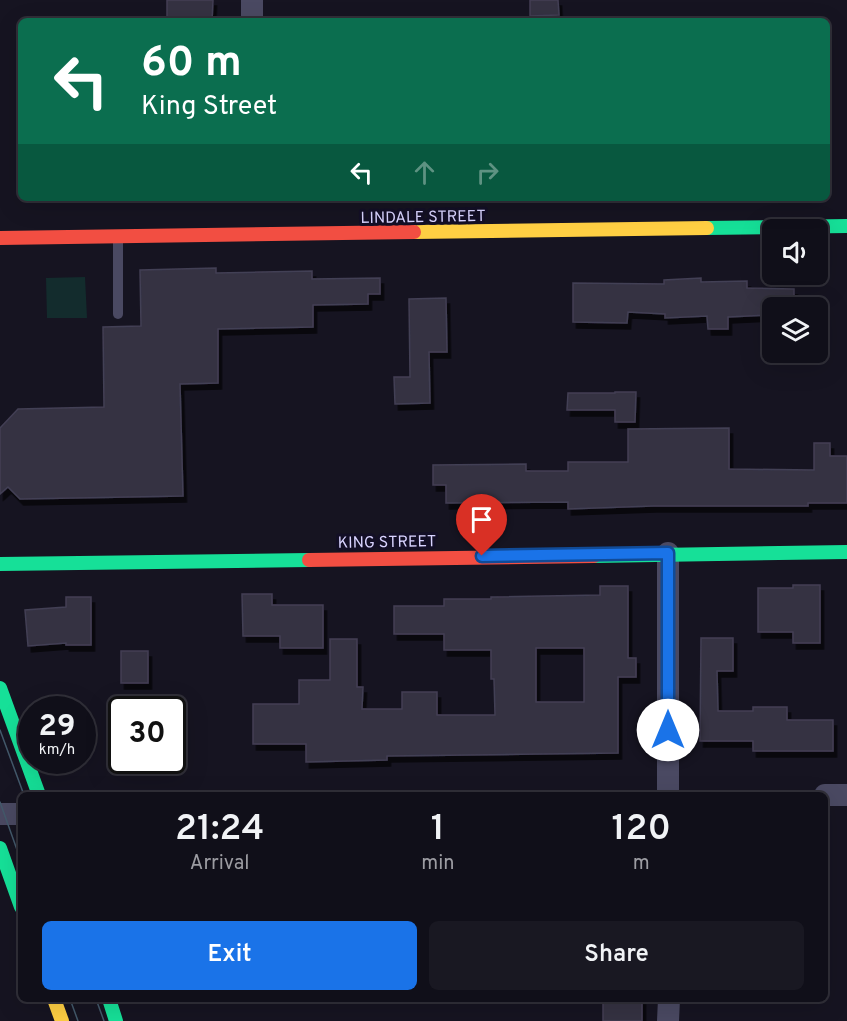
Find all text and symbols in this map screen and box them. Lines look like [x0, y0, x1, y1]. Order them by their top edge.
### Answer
text: 60 m [141, 38, 242, 91]
icon: left [42, 42, 120, 120]
text: King Street [141, 90, 277, 124]
icon: left [345, 156, 378, 189]
icon: ahead [408, 156, 441, 189]
icon: right [471, 156, 504, 189]
street label: LINDALE STREET [360, 207, 486, 229]
map controls [762, 219, 828, 363]
button: sound [762, 219, 828, 285]
button: layers [762, 297, 828, 363]
pin [456, 494, 507, 556]
icon: arrive [465, 503, 498, 536]
street label: KING STREET [338, 532, 437, 554]
speed limit sign: 30 [108, 696, 186, 774]
position arrow [636, 698, 700, 762]
text: 29 [39, 709, 75, 746]
text: km/h [39, 741, 75, 760]
text: 21:24 [175, 807, 264, 853]
text: 1 [431, 807, 445, 853]
text: 120 [611, 807, 671, 853]
text: Arrival [190, 851, 249, 877]
text: min [421, 851, 455, 877]
text: m [633, 851, 650, 877]
button: Exit [42, 921, 417, 990]
button: Share [429, 921, 804, 990]

